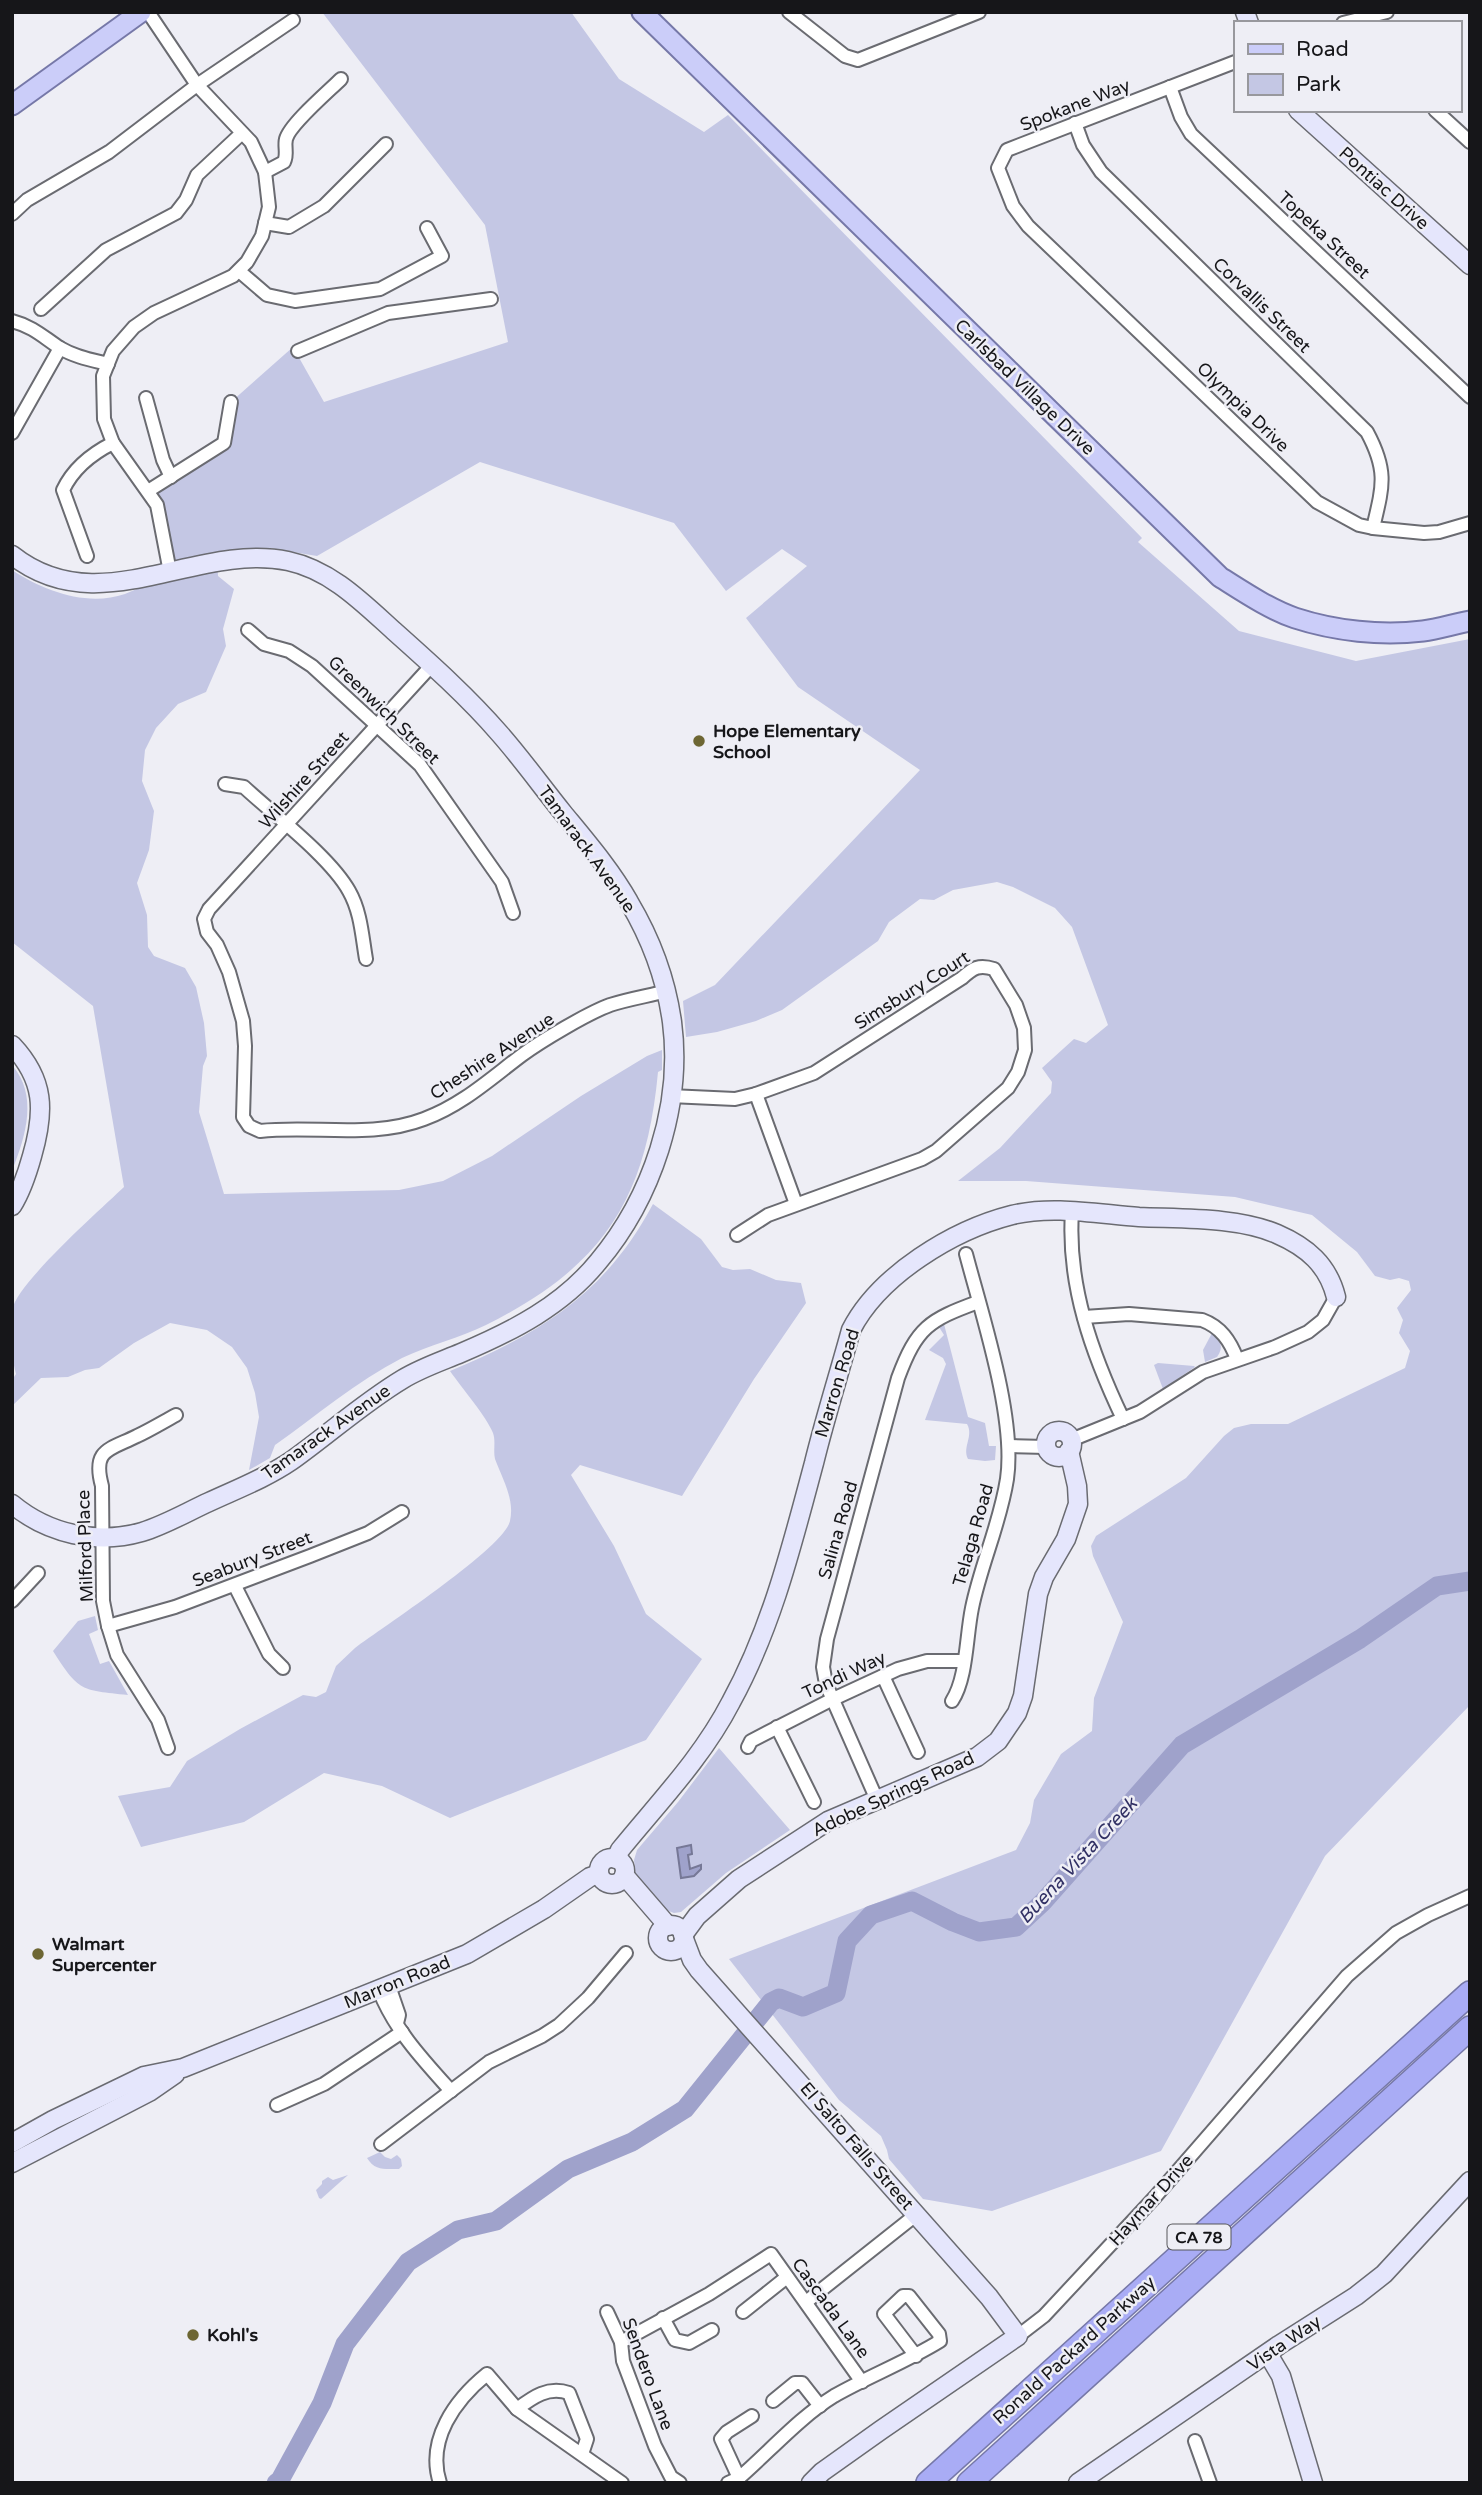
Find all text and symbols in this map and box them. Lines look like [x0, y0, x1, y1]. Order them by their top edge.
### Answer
legend [1234, 21, 1461, 112]
text: Road [1296, 37, 1349, 62]
text: Park [1296, 72, 1341, 97]
street label: Spokane Way [1017, 74, 1133, 136]
street label: Pontiac Drive [1334, 142, 1434, 234]
street label: Topeka Street [1273, 187, 1375, 283]
street label: Corvallis Street [1208, 253, 1316, 357]
street label: Carlsbad Village Drive [950, 314, 1100, 460]
street label: Olympia Drive [1192, 357, 1294, 457]
street label: Greenwich Street [324, 651, 445, 769]
place label: Hope Elementary School [713, 720, 861, 763]
street label: Wilshire Street [254, 726, 354, 833]
marker: Hope Elementary School [691, 733, 707, 749]
street label: Tamarack Avenue [533, 781, 641, 917]
street label: Simsbury Court [850, 946, 974, 1034]
street label: Cheshire Avenue [426, 1008, 558, 1104]
street label: Marron Road [810, 1326, 864, 1440]
street label: Tamarack Avenue [258, 1379, 394, 1485]
street label: Salina Road [813, 1478, 863, 1582]
street label: Telaga Road [948, 1481, 998, 1589]
street label: Milford Place [72, 1489, 98, 1603]
street label: Seabury Street [189, 1526, 315, 1592]
street label: Tondi Way [799, 1646, 889, 1704]
street label: Adobe Springs Road [808, 1747, 978, 1841]
water label: Buena Vista Creek [1014, 1792, 1143, 1928]
place label: Walmart Supercenter [52, 1933, 157, 1976]
marker: Walmart Supercenter [30, 1946, 46, 1962]
street label: Marron Road [341, 1951, 453, 2013]
street label: El Salto Falls Street [796, 2078, 919, 2214]
street label: Haymar Drive [1104, 2150, 1198, 2250]
road number: CA 78 [1168, 2224, 1230, 2250]
street label: Cascada Lane [787, 2253, 875, 2363]
street label: Ronald Packard Parkway [988, 2271, 1160, 2429]
street label: Vista Way [1243, 2310, 1325, 2376]
street label: Sendero Lane [618, 2315, 678, 2433]
place label: Kohl's [207, 2324, 258, 2346]
marker: Kohl's [185, 2327, 201, 2343]

